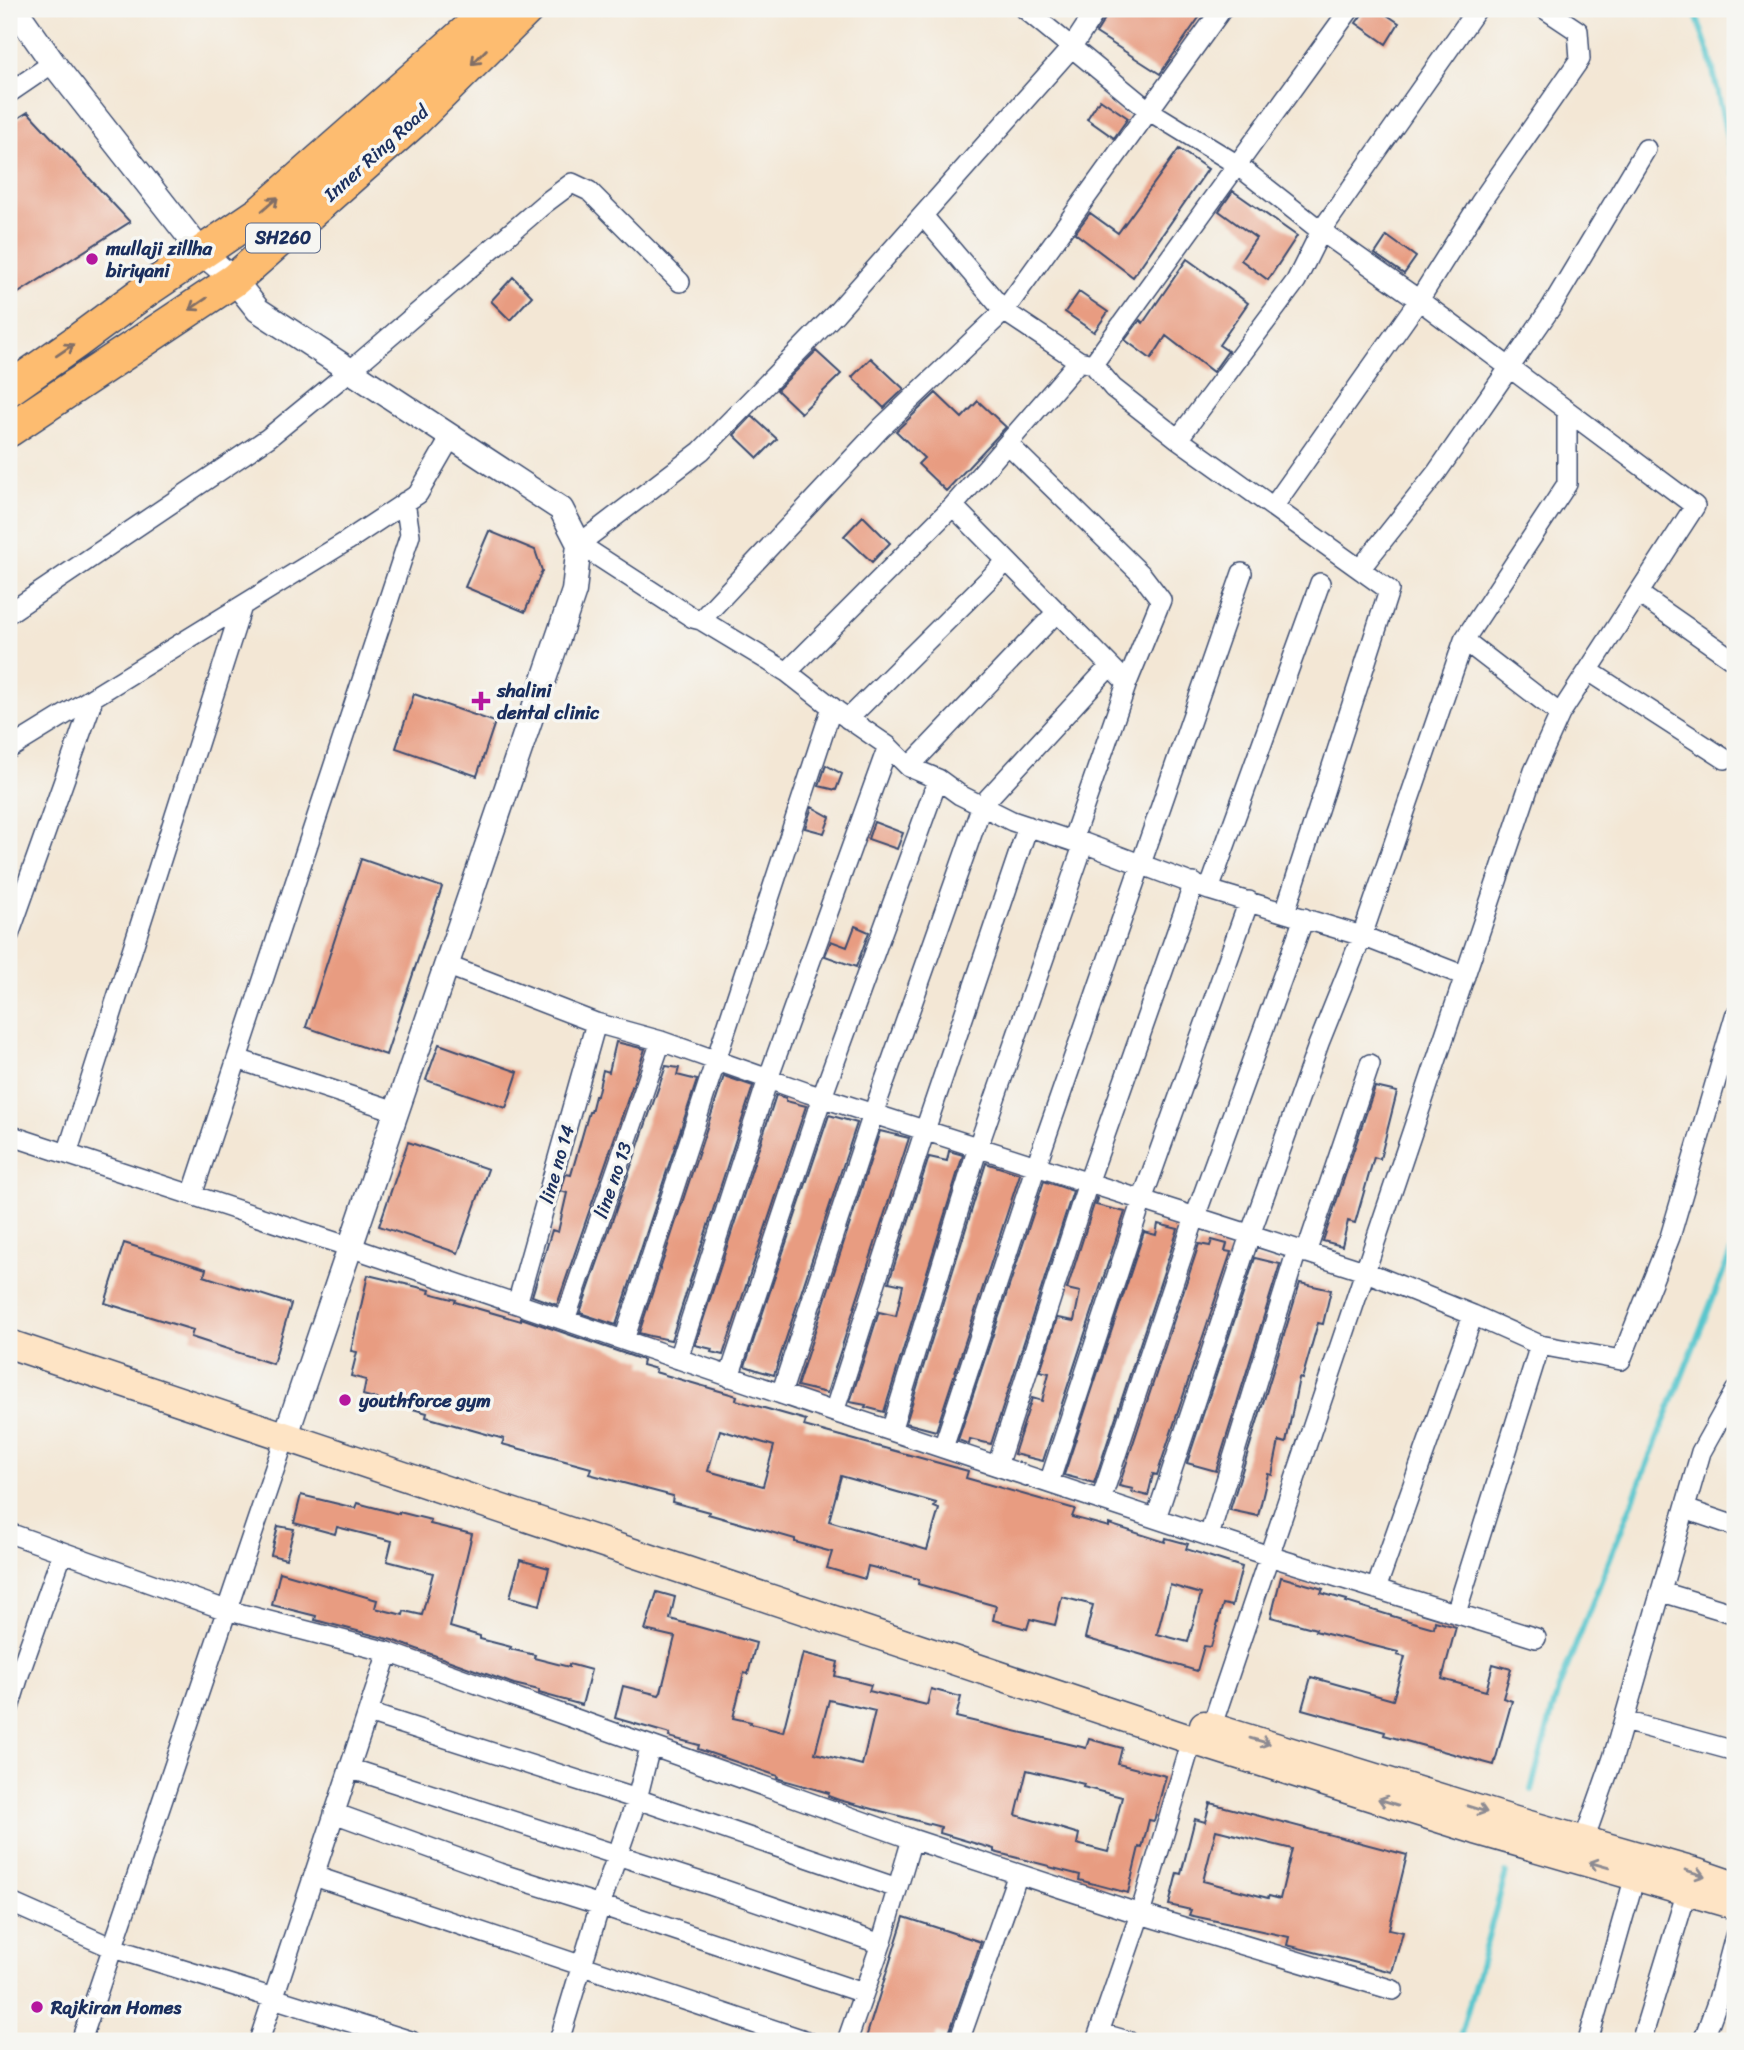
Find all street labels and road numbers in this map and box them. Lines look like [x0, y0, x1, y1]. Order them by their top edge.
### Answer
street label: Inner Ring Road [315, 95, 438, 210]
road number: SH260 [246, 224, 320, 252]
street label: line no 14 [530, 1121, 584, 1207]
street label: line no 13 [585, 1137, 642, 1223]

